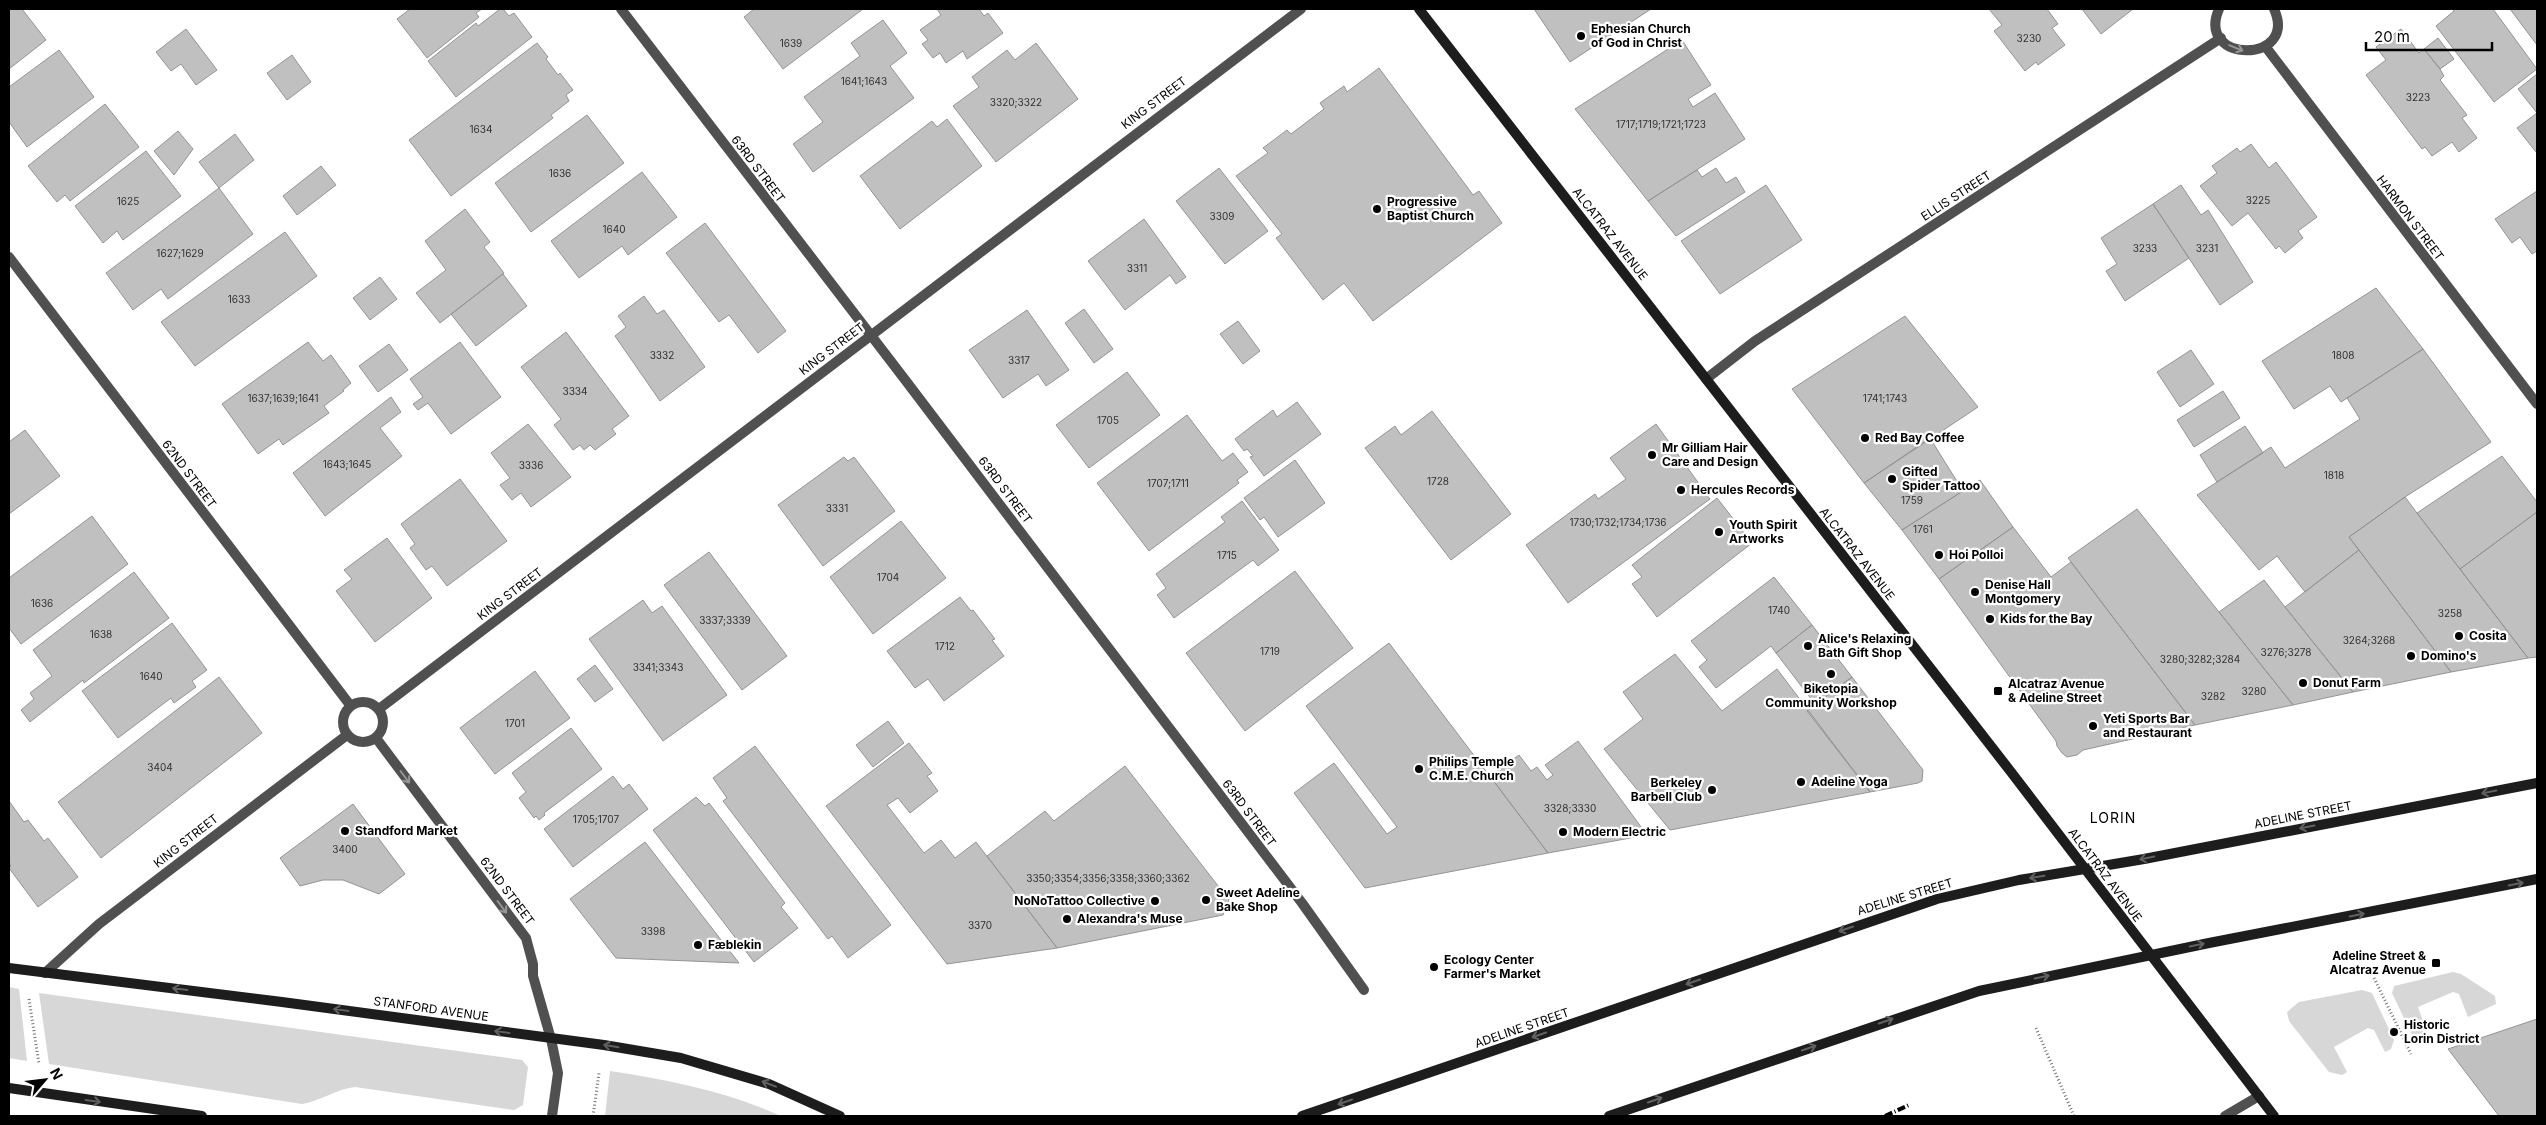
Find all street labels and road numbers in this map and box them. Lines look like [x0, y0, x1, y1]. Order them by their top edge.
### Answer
street label: KING STREET [1118, 73, 1190, 132]
street label: 63RD STREET [728, 132, 789, 205]
street label: ELLIS STREET [1918, 167, 1994, 224]
street label: HARMON STREET [2374, 172, 2447, 263]
street label: ALCATRAZ AVENUE [1570, 184, 1651, 283]
street label: KING STREET [796, 319, 868, 378]
street label: 62ND STREET [159, 437, 220, 511]
street label: 63RD STREET [975, 453, 1036, 526]
street label: ALCATRAZ AVENUE [1817, 504, 1898, 603]
street label: KING STREET [474, 564, 546, 623]
street label: 63RD STREET [1219, 776, 1280, 849]
street label: ADELINE STREET [2253, 798, 2353, 831]
street label: KING STREET [150, 811, 221, 871]
street label: ALCATRAZ AVENUE [2065, 825, 2145, 924]
street label: 62ND STREET [477, 854, 538, 928]
street label: ADELINE STREET [1855, 875, 1955, 918]
street label: STANFORD AVENUE [373, 993, 490, 1024]
street label: ADELINE STREET [1473, 1004, 1571, 1051]

